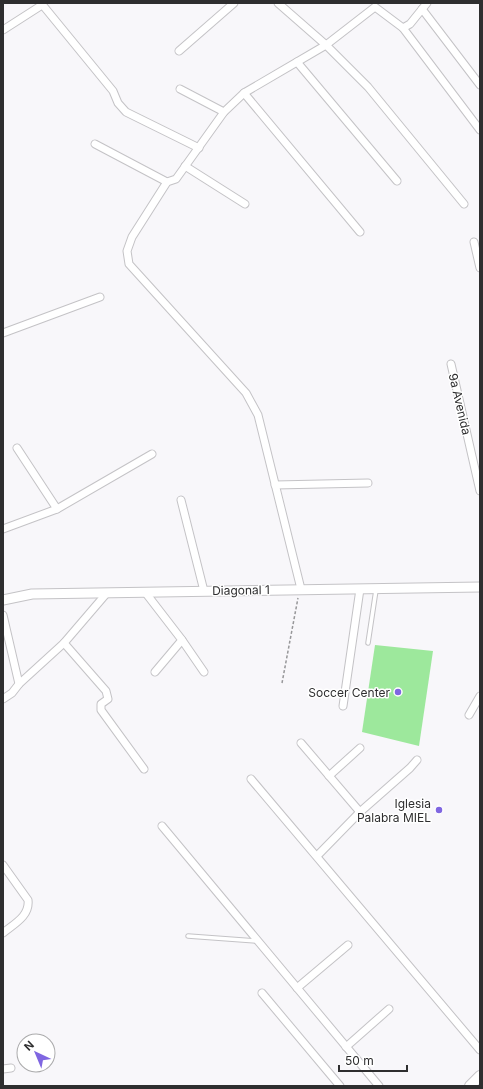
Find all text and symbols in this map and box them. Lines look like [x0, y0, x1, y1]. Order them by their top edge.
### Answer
street label: 9a Avenida [446, 372, 474, 436]
street label: Diagonal 1 [212, 582, 270, 598]
place label: Soccer Center [308, 685, 390, 700]
marker: Soccer Center [393, 687, 403, 697]
place label: Iglesia Palabra MIEL [357, 796, 431, 825]
marker: Iglesia Palabra MIEL [434, 805, 444, 815]
north arrow [16, 1033, 56, 1073]
text: N [21, 1038, 37, 1054]
scale bar [339, 1047, 407, 1073]
text: 50 m [345, 1053, 374, 1068]

